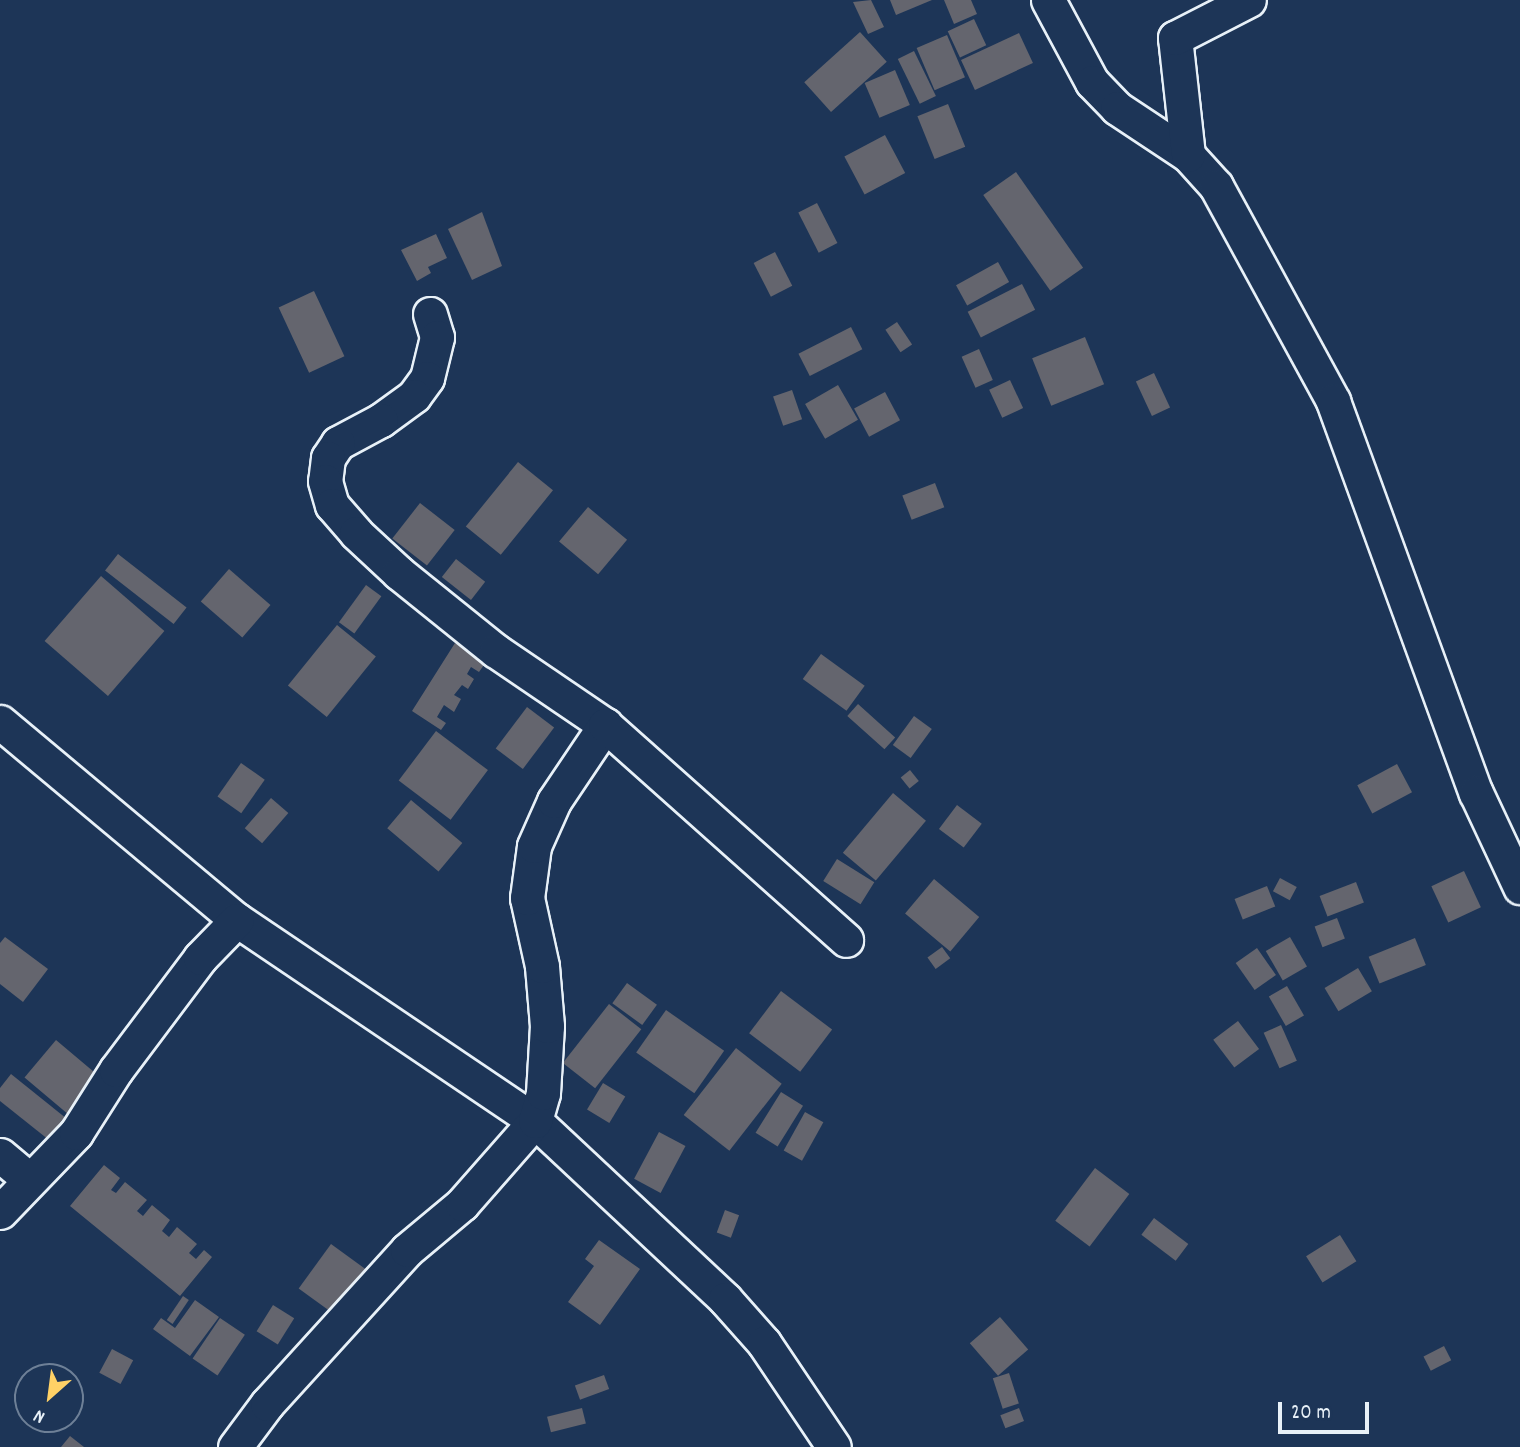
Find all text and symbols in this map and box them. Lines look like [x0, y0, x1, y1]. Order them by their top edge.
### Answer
north arrow [14, 1363, 84, 1433]
scale bar [1282, 1388, 1373, 1432]
text: 20 m [1291, 1399, 1331, 1429]
text: N [29, 1401, 50, 1429]

